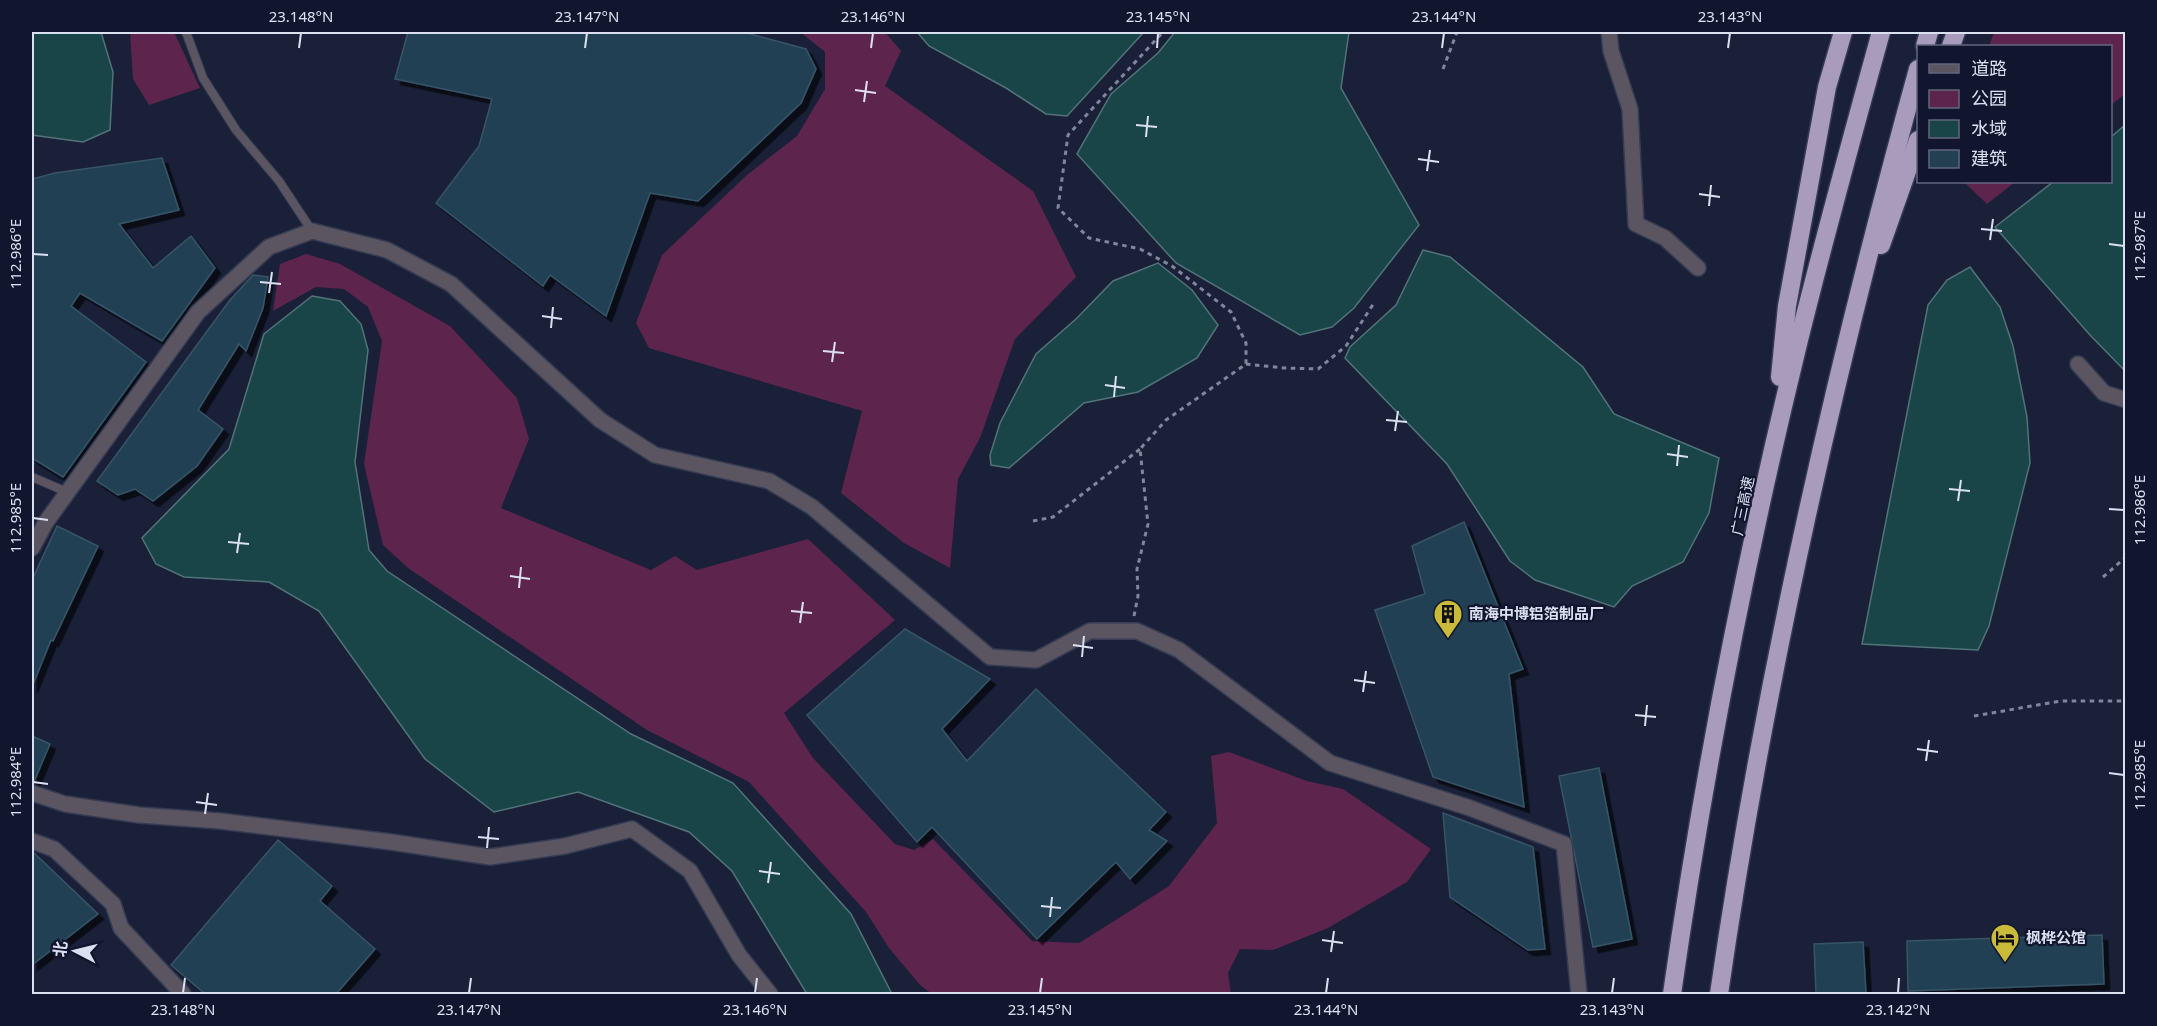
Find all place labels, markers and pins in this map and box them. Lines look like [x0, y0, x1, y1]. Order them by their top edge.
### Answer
building icon: 南海中博铝箔制品厂 [1432, 598, 1464, 640]
place label: 南海中博铝箔制品厂 [1469, 603, 1604, 623]
hotel icon: 枫桦公馆 [1989, 922, 2021, 964]
place label: 枫桦公馆 [2026, 927, 2086, 947]

